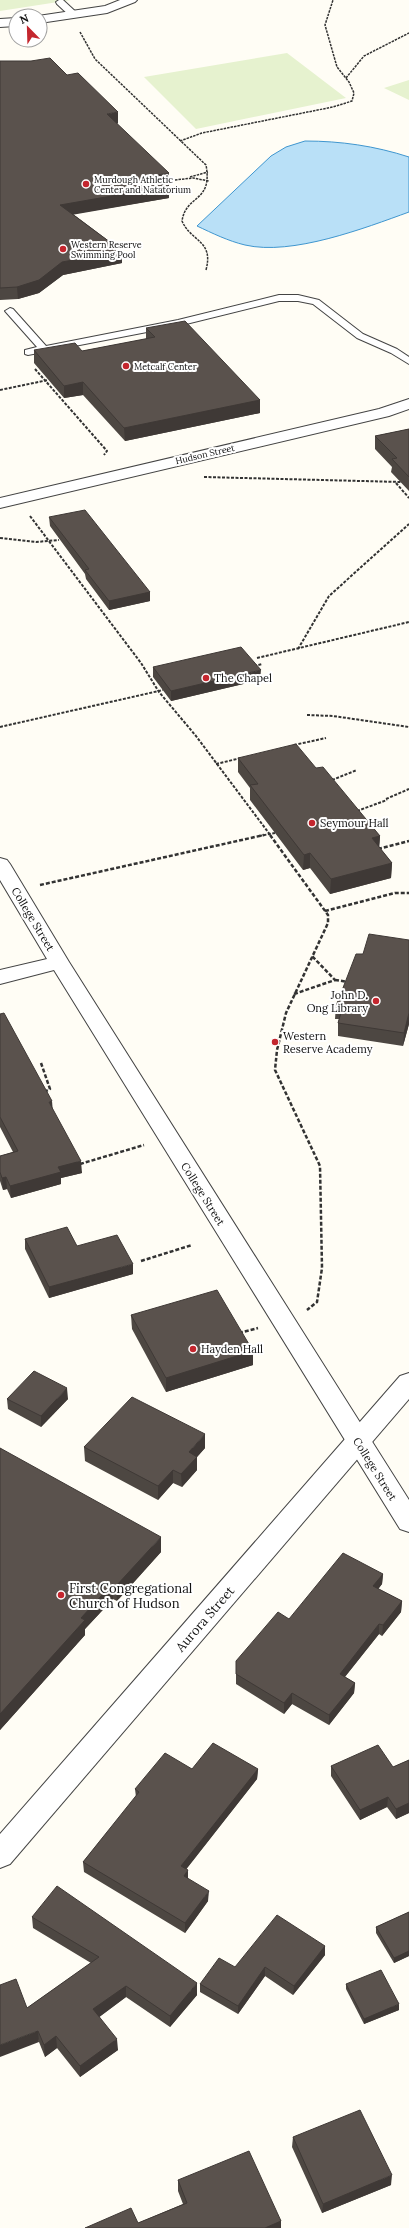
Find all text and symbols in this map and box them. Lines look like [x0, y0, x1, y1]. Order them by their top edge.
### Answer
north arrow [8, 8, 48, 48]
text: N [17, 10, 31, 27]
place label: Murdough Athletic Center and Natatorium [94, 174, 191, 195]
marker: Murdough Athletic Center and Natatorium [81, 179, 91, 189]
place label: Western Reserve Swimming Pool [71, 239, 142, 260]
marker: Western Reserve Swimming Pool [58, 244, 68, 254]
marker: Metcalf Center [121, 361, 131, 371]
place label: Metcalf Center [134, 361, 197, 372]
street label: Hudson Street [174, 442, 236, 466]
place label: The Chapel [214, 671, 272, 685]
marker: The Chapel [201, 673, 211, 683]
place label: Seymour Hall [320, 816, 389, 830]
marker: Seymour Hall [307, 818, 317, 828]
street label: College Street [8, 884, 58, 954]
place label: John D. Ong Library [307, 988, 368, 1015]
marker: John D. Ong Library [371, 996, 381, 1006]
place label: Western Reserve Academy [283, 1029, 373, 1056]
marker: Western Reserve Academy [270, 1037, 280, 1047]
street label: College Street [178, 1160, 228, 1229]
place label: Hayden Hall [201, 1342, 263, 1356]
marker: Hayden Hall [188, 1344, 198, 1354]
street label: College Street [350, 1435, 400, 1504]
place label: First Congregational Church of Hudson [69, 1580, 193, 1612]
street label: Aurora Street [171, 1583, 238, 1656]
marker: First Congregational Church of Hudson [56, 1590, 66, 1600]

